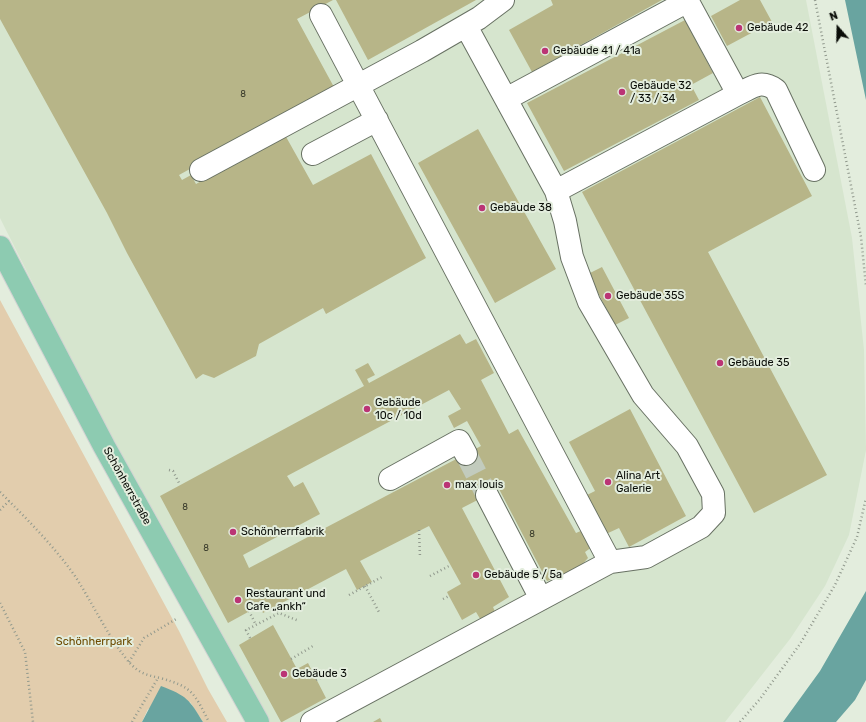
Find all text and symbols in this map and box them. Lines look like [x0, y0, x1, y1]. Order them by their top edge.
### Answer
north arrow [818, 8, 858, 48]
text: N [828, 9, 840, 24]
place label: Gebäude 42 [747, 21, 809, 35]
marker: Gebäude 42 [734, 23, 744, 33]
place label: Gebäude 41 / 41a [553, 44, 641, 58]
marker: Gebäude 41 / 41a [540, 46, 550, 56]
place label: Gebäude 32 / 33 / 34 [630, 79, 691, 105]
marker: Gebäude 32 / 33 / 34 [617, 87, 627, 97]
house number: 8 [240, 89, 246, 99]
place label: Gebäude 38 [490, 201, 552, 215]
marker: Gebäude 38 [477, 203, 487, 213]
place label: Gebäude 35S [616, 289, 684, 303]
marker: Gebäude 35S [603, 291, 613, 301]
place label: Gebäude 35 [728, 356, 789, 370]
marker: Gebäude 35 [715, 358, 725, 368]
place label: Gebäude 10c / 10d [375, 396, 422, 422]
marker: Gebäude 10c / 10d [362, 404, 372, 414]
street label: Schönherrstraße [100, 445, 154, 527]
place label: Alina Art Galerie [616, 469, 660, 495]
marker: Alina Art Galerie [603, 477, 613, 487]
place label: max louis [455, 478, 503, 492]
marker: max louis [442, 480, 452, 490]
house number: 8 [182, 502, 188, 512]
place label: Schönherrfabrik [241, 525, 324, 539]
marker: Schönherrfabrik [228, 527, 238, 537]
house number: 8 [529, 529, 535, 539]
house number: 8 [203, 543, 209, 553]
place label: Gebäude 5 / 5a [484, 568, 562, 582]
marker: Gebäude 5 / 5a [471, 570, 481, 580]
place label: Restaurant und Cafe „ankh“ [246, 587, 325, 613]
marker: Restaurant und Cafe „ankh“ [233, 595, 243, 605]
park label: Schönherrpark [56, 635, 132, 649]
place label: Gebäude 3 [292, 667, 347, 681]
marker: Gebäude 3 [279, 669, 289, 679]

